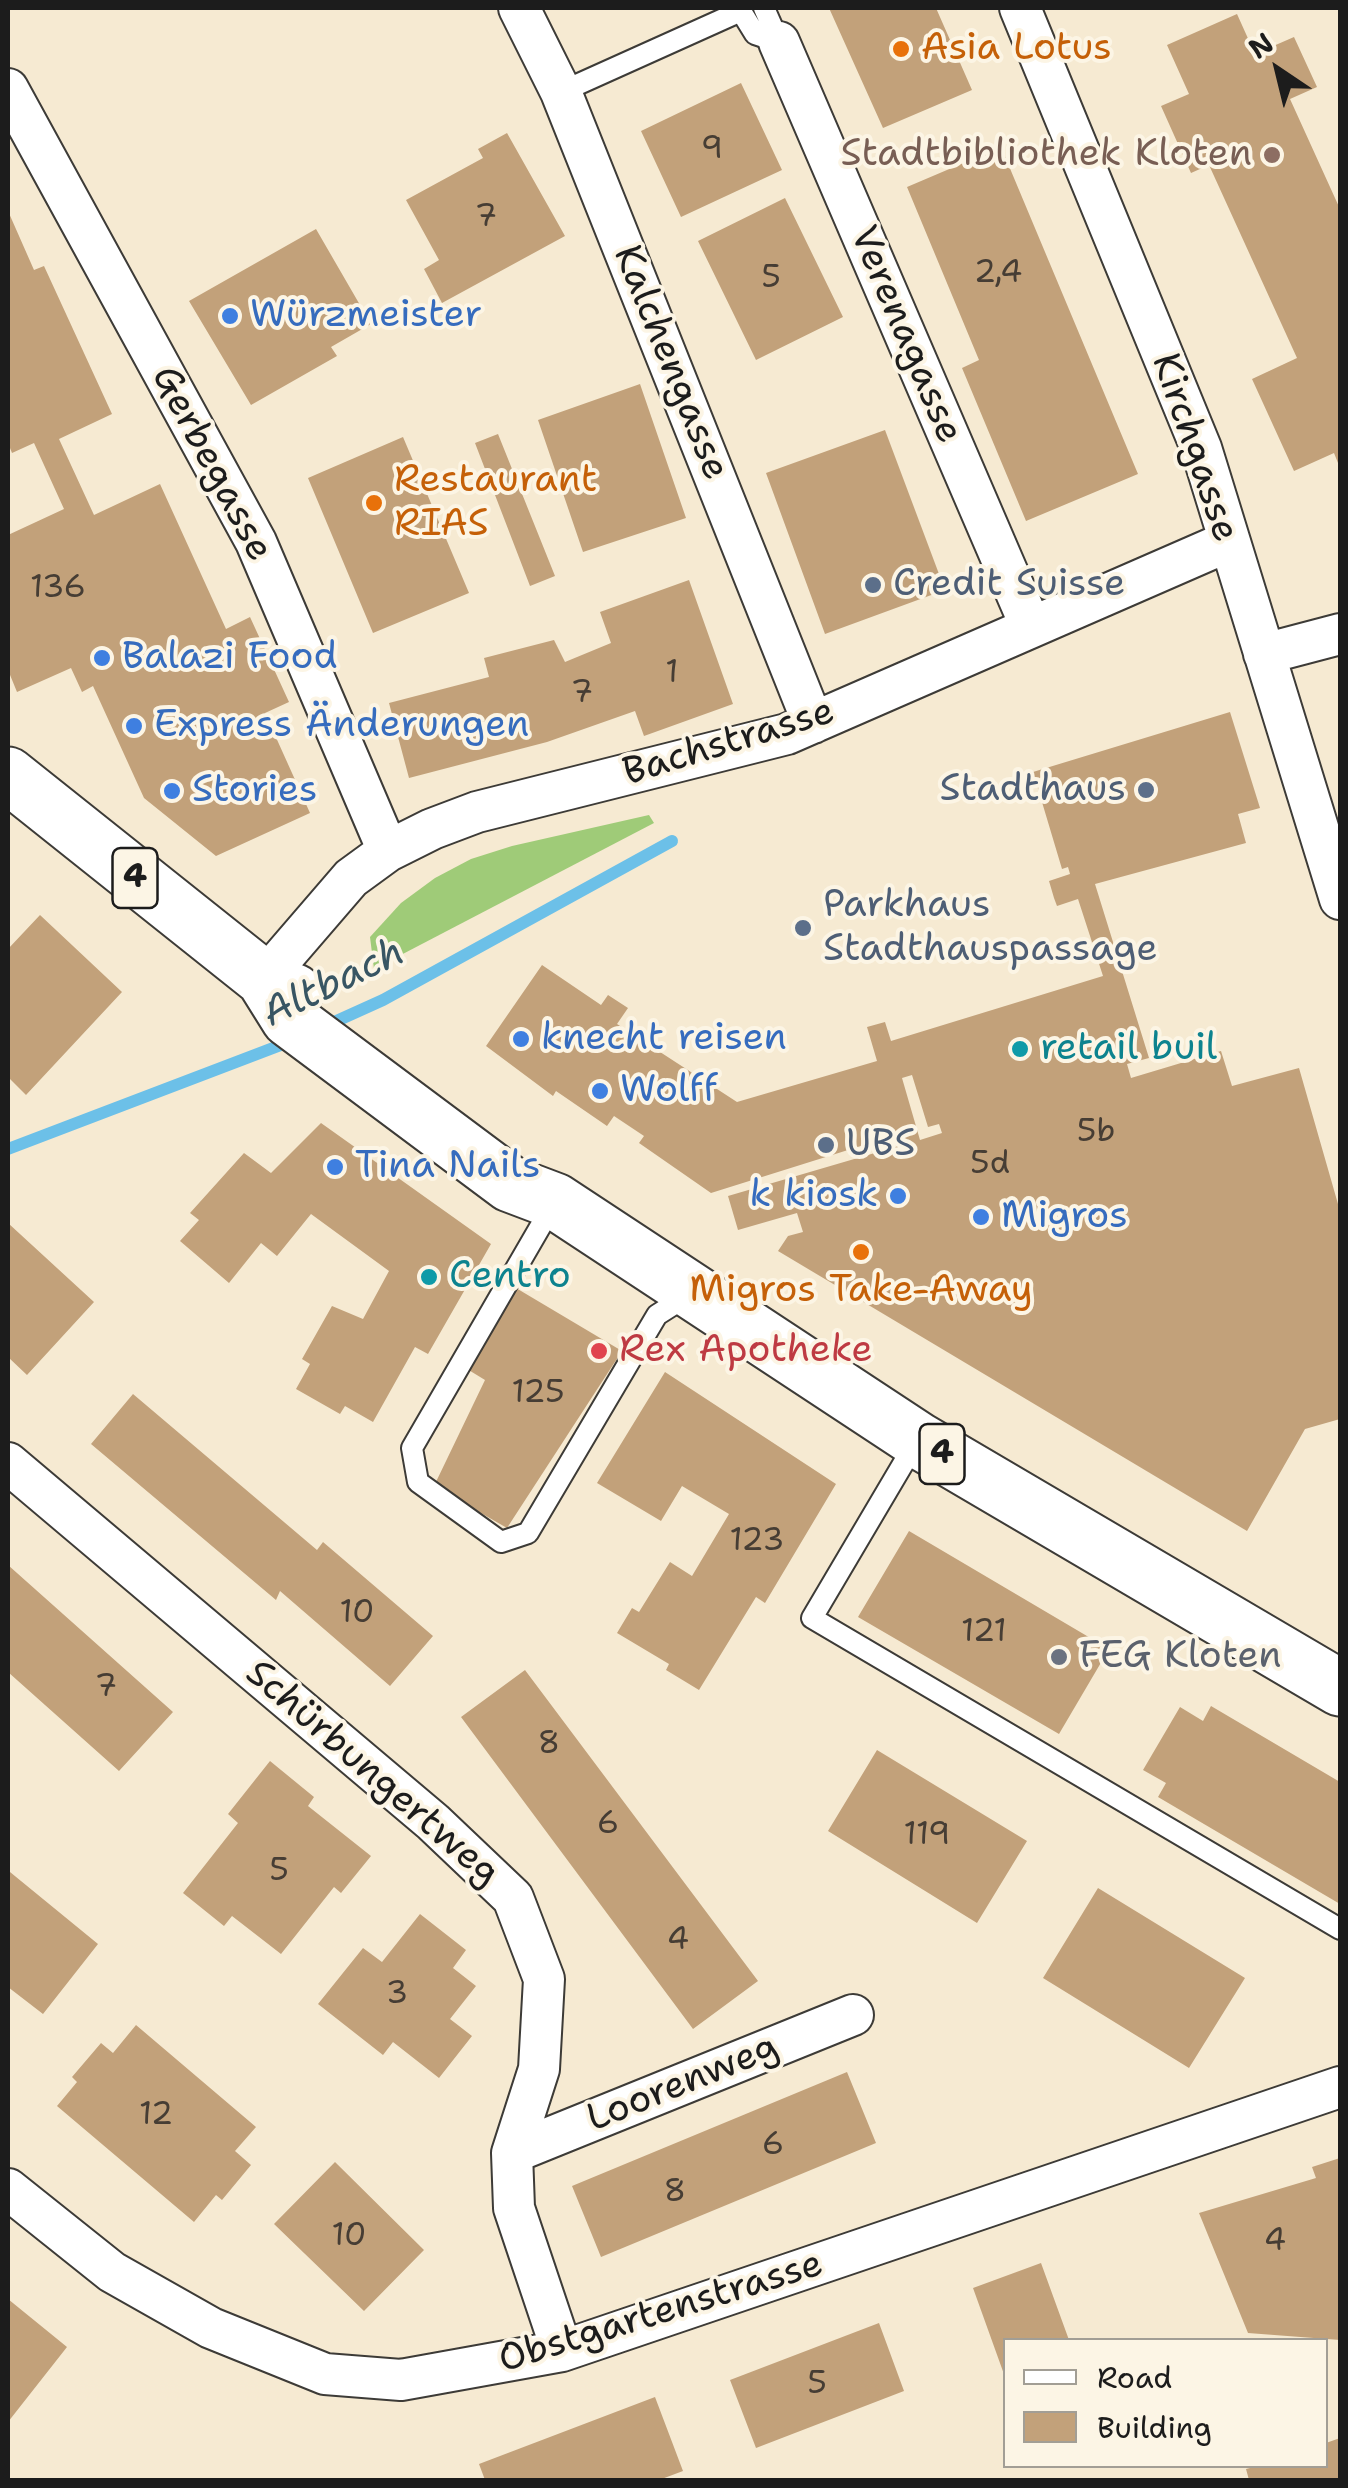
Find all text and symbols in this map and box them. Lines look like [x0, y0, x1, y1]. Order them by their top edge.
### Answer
north arrow [1228, 20, 1328, 120]
text: N [1241, 23, 1281, 67]
place label: Asia Lotus [921, 26, 1112, 72]
marker: Asia Lotus [890, 38, 912, 60]
house number: 9 [701, 131, 723, 169]
place label: Stadtbibliothek Kloten [841, 132, 1252, 178]
marker: Stadtbibliothek Kloten [1261, 144, 1283, 166]
house number: 7 [475, 199, 497, 237]
street label: Verenagasse [839, 220, 971, 450]
street label: Kalchengasse [602, 239, 738, 487]
house number: 2,4 [974, 255, 1022, 293]
house number: 5 [761, 260, 781, 298]
place label: Würzmeister [250, 293, 482, 339]
marker: Würzmeister [219, 305, 241, 327]
street label: Kirchgasse [1141, 348, 1247, 548]
street label: Gerbegasse [141, 359, 281, 569]
place label: Restaurant RIAS [394, 458, 597, 548]
marker: Restaurant RIAS [363, 492, 385, 514]
place label: Credit Suisse [893, 562, 1125, 608]
house number: 136 [30, 570, 86, 608]
marker: Credit Suisse [862, 574, 884, 596]
place label: Balazi Food [122, 635, 338, 681]
marker: Balazi Food [91, 647, 113, 669]
house number: 1 [665, 655, 679, 693]
house number: 7 [571, 675, 593, 713]
street label: Bachstrasse [618, 689, 840, 797]
place label: Express Änderungen [154, 703, 529, 749]
marker: Express Änderungen [123, 715, 145, 737]
place label: Stadthaus [940, 767, 1126, 813]
place label: Stories [192, 768, 317, 814]
marker: Stadthaus [1135, 779, 1157, 801]
marker: Stories [161, 780, 183, 802]
road number: 4 [112, 848, 158, 908]
place label: Parkhaus Stadthauspassage [823, 883, 1158, 972]
marker: Parkhaus Stadthauspassage [792, 917, 814, 939]
water label: Altbach [255, 929, 413, 1039]
place label: knecht reisen [541, 1016, 787, 1062]
place label: retail buil [1040, 1026, 1217, 1072]
marker: knecht reisen [510, 1028, 532, 1050]
marker: retail buil [1009, 1038, 1031, 1060]
place label: Wolff [620, 1068, 717, 1114]
marker: Wolff [589, 1080, 611, 1102]
house number: 5b [1077, 1114, 1115, 1152]
place label: UBS [846, 1122, 915, 1168]
marker: UBS [815, 1134, 837, 1156]
place label: Tina Nails [355, 1144, 541, 1190]
house number: 5d [970, 1146, 1010, 1184]
marker: Tina Nails [324, 1156, 346, 1178]
place label: k kiosk [750, 1173, 878, 1219]
marker: k kiosk [887, 1185, 909, 1207]
place label: Migros [1001, 1194, 1128, 1240]
marker: Migros [970, 1206, 992, 1228]
marker: Migros Take-Away [850, 1241, 872, 1263]
place label: Centro [449, 1254, 571, 1300]
marker: Centro [418, 1266, 440, 1288]
place label: Migros Take-Away [689, 1268, 1033, 1314]
place label: Rex Apotheke [619, 1328, 873, 1374]
marker: Rex Apotheke [588, 1340, 610, 1362]
house number: 125 [511, 1375, 565, 1413]
road number: 4 [920, 1424, 964, 1484]
house number: 123 [730, 1523, 784, 1561]
house number: 10 [340, 1595, 374, 1633]
house number: 121 [961, 1614, 1007, 1652]
place label: FEG Kloten [1079, 1634, 1282, 1680]
marker: FEG Kloten [1048, 1646, 1070, 1668]
street label: Schürbungertweg [236, 1651, 508, 1897]
house number: 7 [95, 1669, 117, 1707]
house number: 8 [538, 1726, 560, 1764]
house number: 6 [597, 1806, 619, 1844]
house number: 119 [904, 1817, 950, 1855]
house number: 5 [269, 1853, 289, 1891]
house number: 4 [667, 1922, 689, 1960]
house number: 3 [386, 1976, 408, 2014]
street label: Loorenweg [581, 2025, 785, 2143]
house number: 12 [139, 2097, 173, 2135]
house number: 6 [762, 2127, 784, 2165]
house number: 8 [664, 2174, 686, 2212]
house number: 10 [332, 2218, 366, 2256]
house number: 4 [1264, 2223, 1286, 2261]
street label: Obstgartenstrasse [493, 2242, 829, 2384]
legend [1003, 2338, 1328, 2468]
text: Road [1097, 2357, 1172, 2398]
house number: 5 [807, 2366, 827, 2404]
text: Building [1097, 2407, 1212, 2448]

